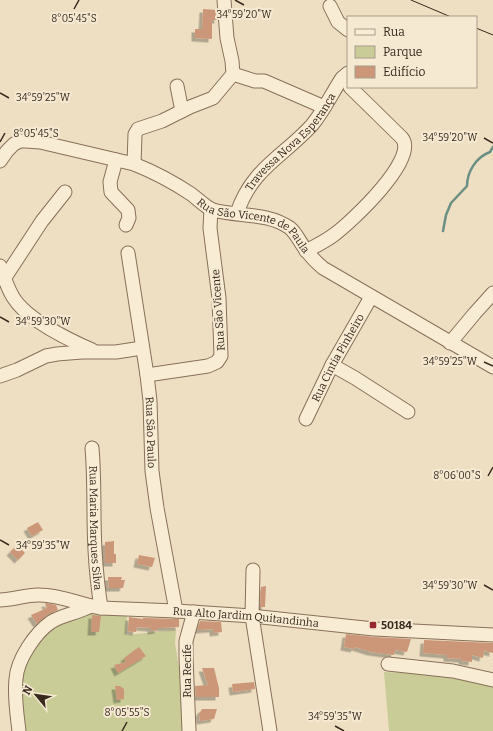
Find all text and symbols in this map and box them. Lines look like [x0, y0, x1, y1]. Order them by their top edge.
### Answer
text: 34°59'20"W [217, 9, 272, 21]
text: 8°05'45"S [51, 13, 97, 25]
legend [347, 16, 477, 88]
text: Rua [383, 25, 405, 39]
text: Parque [383, 45, 422, 59]
text: Edifício [383, 65, 425, 79]
street label: Travessa Nova Esperança [243, 91, 338, 194]
text: 34°59'25"W [16, 92, 71, 104]
text: 8°05'45"S [13, 128, 59, 140]
text: 34°59'20"W [423, 132, 478, 144]
street label: Rua São Vicente de Paula [194, 195, 312, 256]
street label: Rua São Vicente [209, 269, 228, 351]
street label: Rua Cintia Pinheiro [309, 312, 367, 404]
text: 34°59'30"W [15, 316, 71, 328]
text: 34°59'25"W [423, 356, 478, 368]
street label: Rua São Paulo [143, 396, 158, 468]
street label: Rua Maria Marques Silva [86, 465, 105, 591]
text: 8°06'00"S [433, 470, 481, 482]
text: 34°59'35"W [16, 540, 71, 552]
text: 34°59'30"W [422, 580, 478, 592]
street label: Rua Alto Jardim Quitandinha [172, 605, 319, 630]
place label: 50184 [381, 619, 412, 632]
marker: 50184 [368, 620, 378, 630]
street label: Rua Recife [181, 644, 194, 698]
north arrow [16, 675, 56, 715]
text: N [20, 683, 36, 697]
text: 8°05'55"S [104, 707, 150, 719]
text: 34°59'35"W [308, 711, 363, 723]

